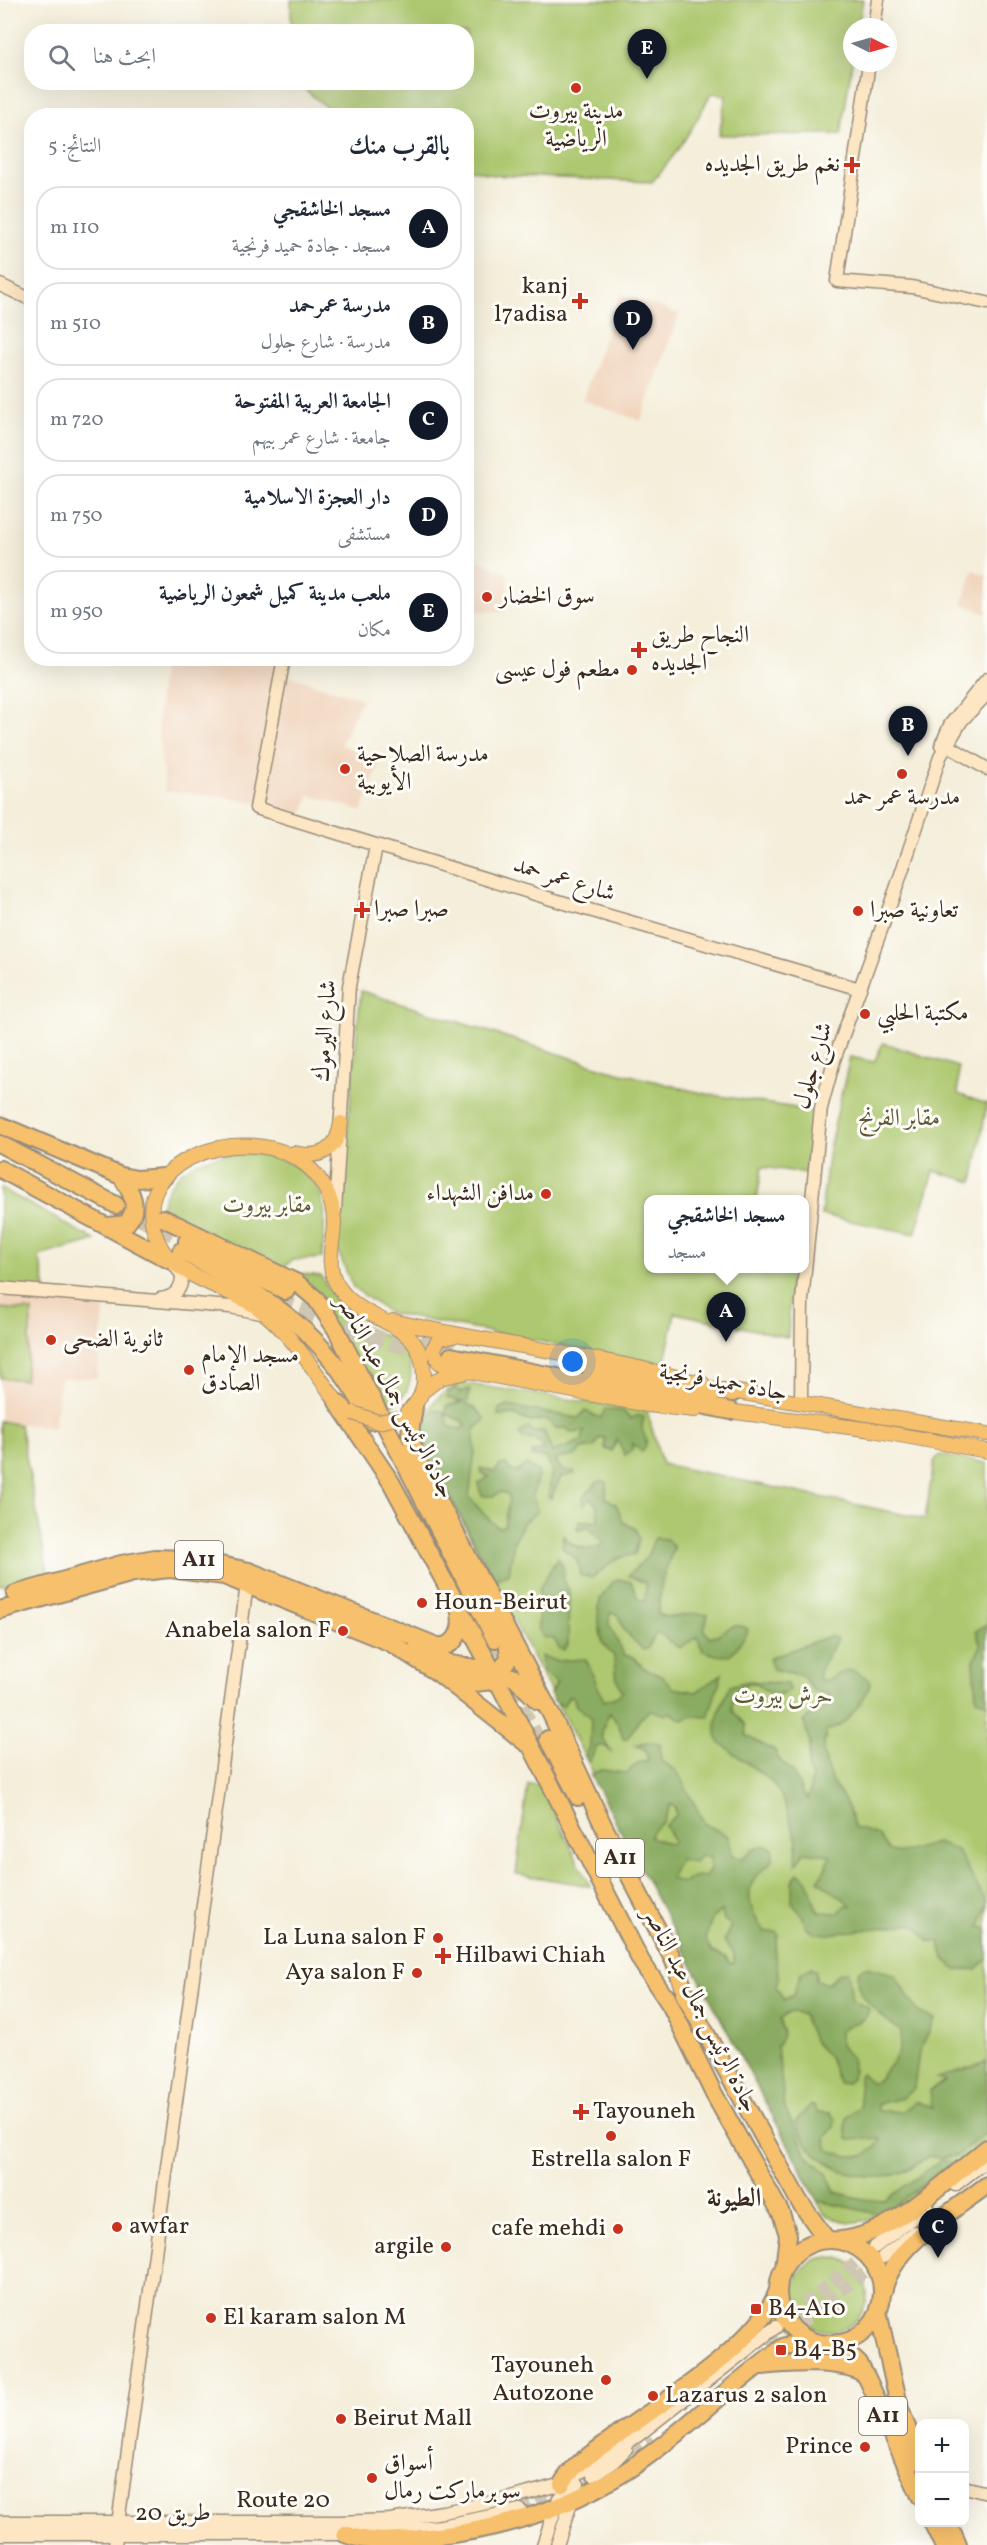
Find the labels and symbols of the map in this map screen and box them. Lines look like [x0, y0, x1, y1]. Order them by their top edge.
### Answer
north arrow [843, 18, 897, 72]
pin: E [628, 29, 666, 79]
marker: مدينة بيروت الرياضية [569, 81, 583, 95]
place label: مدينة بيروت الرياضية [528, 95, 624, 157]
place label: نغم طريق الجديده [704, 148, 840, 185]
marker: نغم طريق الجديده [845, 158, 859, 172]
place label: kanj l7adisa [494, 270, 568, 332]
marker: kanj l7adisa [573, 294, 587, 308]
pin: D [614, 300, 652, 350]
place label: سوق الخضار [497, 580, 595, 614]
marker: سوق الخضار [480, 590, 494, 604]
place label: النجاح طريق الجديده [651, 619, 749, 681]
marker: النجاح طريق الجديده [632, 643, 646, 657]
place label: مطعم فول عيسى [495, 653, 620, 690]
marker: مطعم فول عيسى [625, 663, 639, 677]
pin: B [888, 706, 928, 756]
place label: مدرسة الصلاحية الأيوبية [357, 738, 489, 800]
marker: مدرسة الصلاحية الأيوبية [338, 762, 352, 776]
marker: مدرسة عمر حمد [895, 767, 909, 781]
place label: مدرسة عمر حمد [844, 781, 960, 815]
street label: شارع عمر حمد [508, 848, 619, 913]
place label: صبرا صبرا [374, 893, 449, 927]
place label: تعاونية صبرا [870, 894, 959, 928]
marker: صبرا صبرا [355, 903, 369, 917]
marker: تعاونية صبرا [851, 904, 865, 918]
street label: شارع اليرموك [305, 979, 348, 1083]
place label: مكتبة الحلبي [877, 997, 969, 1034]
marker: مكتبة الحلبي [858, 1007, 872, 1021]
street label: شارع جلول [785, 1018, 844, 1114]
park label: مقابر الفرنج [858, 1102, 940, 1137]
place label: مدافن الشهداء [426, 1177, 534, 1211]
marker: مدافن الشهداء [539, 1187, 553, 1201]
park label: مقابر بيروت [222, 1189, 312, 1223]
street label: جادة الرئيس جمال عبد الناصر [325, 1286, 463, 1505]
pin: A [706, 1292, 746, 1342]
place label: ثانوية الضحى [63, 1323, 163, 1357]
marker: ثانوية الضحى [44, 1333, 58, 1347]
place label: مسجد الإمام الصادق [201, 1339, 299, 1401]
your location [558, 1347, 587, 1376]
street label: جادة حميد فرنجية [656, 1355, 790, 1411]
marker: مسجد الإمام الصادق [182, 1363, 196, 1377]
road number: A11 [175, 1541, 223, 1579]
place label: Houn-Beirut [434, 1586, 568, 1620]
marker: Houn-Beirut [415, 1596, 429, 1610]
place label: Anabela salon F [165, 1614, 331, 1648]
marker: Anabela salon F [336, 1624, 350, 1638]
park label: حرش بيروت [733, 1680, 833, 1714]
road number: A11 [596, 1839, 644, 1877]
street label: جادة الرئيس جمال عبد الناصر [632, 1899, 767, 2119]
place label: La Luna salon F [263, 1921, 426, 1955]
marker: La Luna salon F [431, 1931, 445, 1945]
place label: Hilbawi Chiah [455, 1939, 606, 1973]
marker: Hilbawi Chiah [436, 1949, 450, 1963]
place label: Aya salon F [285, 1956, 405, 1990]
marker: Aya salon F [410, 1966, 424, 1980]
place label: Tayouneh [593, 2095, 696, 2129]
marker: Tayouneh [574, 2105, 588, 2119]
marker: Estrella salon F [604, 2129, 618, 2143]
place label: Estrella salon F [531, 2143, 691, 2177]
district label: الطيونة [707, 2181, 761, 2217]
pin: C [918, 2208, 958, 2258]
place label: awfar [129, 2210, 189, 2244]
place label: cafe mehdi [491, 2212, 606, 2246]
marker: awfar [110, 2220, 124, 2234]
marker: cafe mehdi [611, 2222, 625, 2236]
place label: argile [374, 2230, 434, 2264]
marker: argile [439, 2240, 453, 2254]
place label: B4-A10 [768, 2292, 846, 2326]
place label: El karam salon M [223, 2301, 406, 2335]
marker: B4-A10 [749, 2302, 763, 2316]
marker: El karam salon M [204, 2311, 218, 2325]
place label: B4-B5 [793, 2333, 857, 2367]
marker: B4-B5 [774, 2343, 788, 2357]
place label: Tayouneh Autozone [491, 2349, 594, 2411]
marker: Tayouneh Autozone [599, 2373, 613, 2387]
place label: Lazarus 2 salon [665, 2379, 827, 2413]
marker: Lazarus 2 salon [646, 2389, 660, 2403]
road number: A11 [859, 2397, 907, 2435]
place label: Beirut Mall [353, 2402, 472, 2436]
marker: Beirut Mall [334, 2412, 348, 2426]
place label: Prince [785, 2430, 853, 2464]
marker: Prince [858, 2440, 872, 2454]
place label: أسواق سوبرماركت رمال [384, 2445, 521, 2509]
marker: أسواق سوبرماركت رمال [365, 2471, 379, 2485]
street label: Route 20 [236, 2484, 330, 2518]
street label: طريق 20 [135, 2497, 211, 2531]

